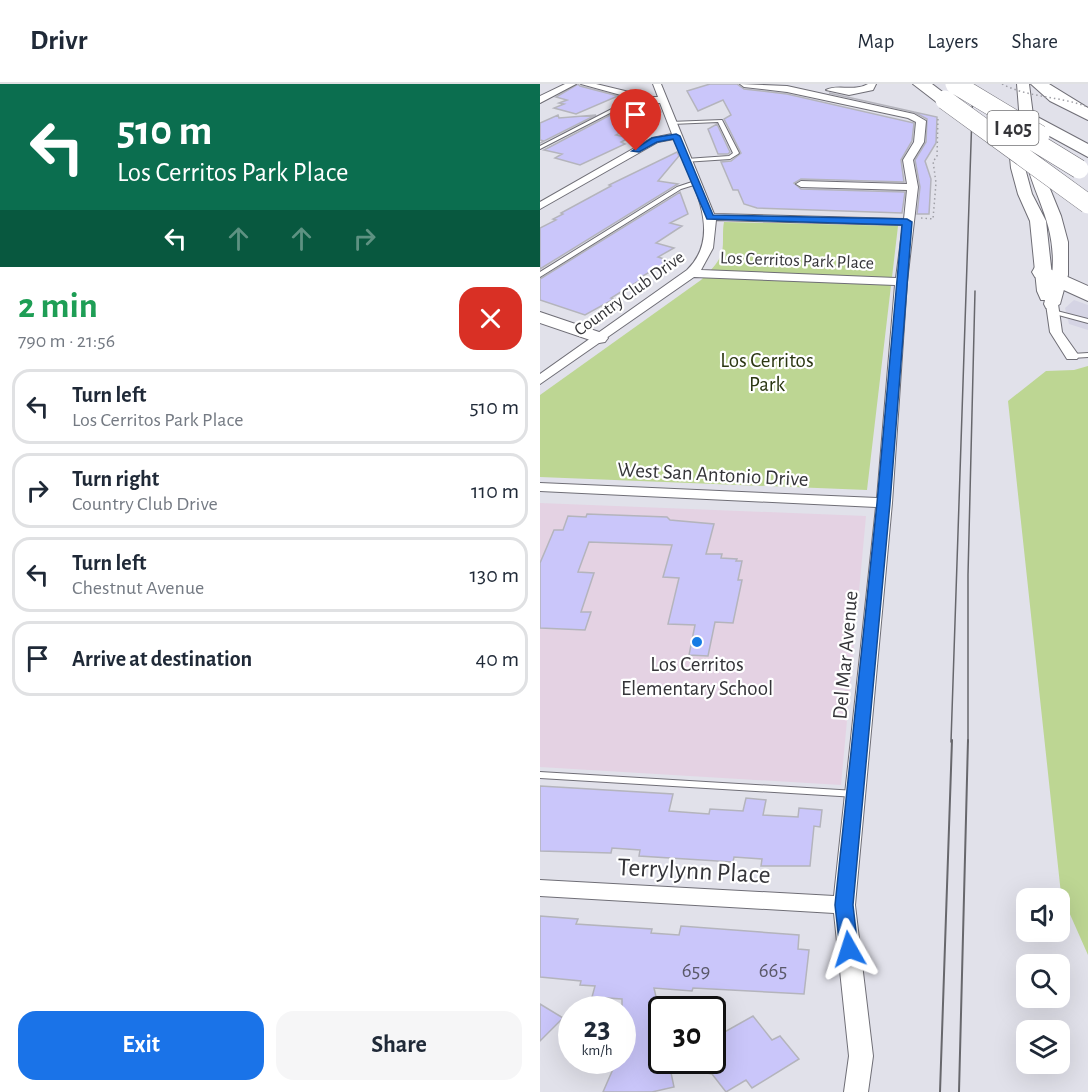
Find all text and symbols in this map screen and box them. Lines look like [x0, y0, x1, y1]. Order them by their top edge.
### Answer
text: Drivr [30, 27, 87, 55]
text: Map [858, 31, 894, 52]
text: Layers [927, 31, 978, 52]
text: Share [1011, 31, 1058, 52]
pin [610, 89, 661, 151]
icon: arrive [619, 98, 652, 131]
icon: left [18, 108, 96, 186]
text: 510 m [117, 110, 212, 152]
road number: I 405 [988, 111, 1038, 145]
text: Los Cerritos Park Place [117, 159, 348, 186]
icon: left [159, 222, 192, 255]
icon: ahead [222, 222, 255, 255]
icon: ahead [285, 222, 318, 255]
icon: right [348, 222, 381, 255]
street label: Country Club Drive [571, 248, 688, 340]
street label: Los Cerritos Park Place [720, 249, 874, 273]
button: close [459, 287, 522, 350]
text: 2 min [18, 288, 98, 324]
text: 790 m · 21:56 [18, 331, 115, 351]
park label: Los Cerritos Park [720, 350, 814, 395]
text: Turn left [72, 384, 146, 406]
icon: left [21, 390, 54, 423]
text: 510 m [469, 396, 519, 418]
text: Los Cerritos Park Place [72, 410, 243, 430]
street label: West San Antonio Drive [617, 459, 809, 490]
text: Turn right [72, 468, 159, 490]
icon: right [21, 474, 54, 507]
text: 110 m [471, 480, 519, 502]
text: Country Club Drive [72, 494, 218, 514]
text: Turn left [72, 552, 146, 574]
icon: left [21, 558, 54, 591]
text: 130 m [470, 564, 519, 586]
text: Chestnut Avenue [72, 578, 204, 598]
street label: Del Mar Avenue [829, 590, 862, 720]
marker: Los Cerritos Elementary School [690, 635, 704, 649]
icon: arrive [21, 642, 54, 675]
text: Arrive at destination [72, 648, 252, 670]
text: 40 m [476, 648, 519, 670]
place label: Los Cerritos Elementary School [621, 654, 773, 699]
street label: Terrylynn Place [617, 854, 771, 888]
map controls [1016, 888, 1070, 1074]
button: sound [1016, 888, 1070, 942]
position arrow [817, 917, 881, 981]
button: search [1016, 954, 1070, 1008]
house number: 659 [682, 960, 710, 981]
house number: 665 [759, 960, 787, 981]
speed limit sign: 30 [648, 996, 726, 1074]
button: Exit [18, 1011, 264, 1080]
button: Share [276, 1011, 522, 1080]
text: 23 [583, 1013, 611, 1043]
button: layers [1016, 1020, 1070, 1074]
text: km/h [582, 1043, 612, 1058]

